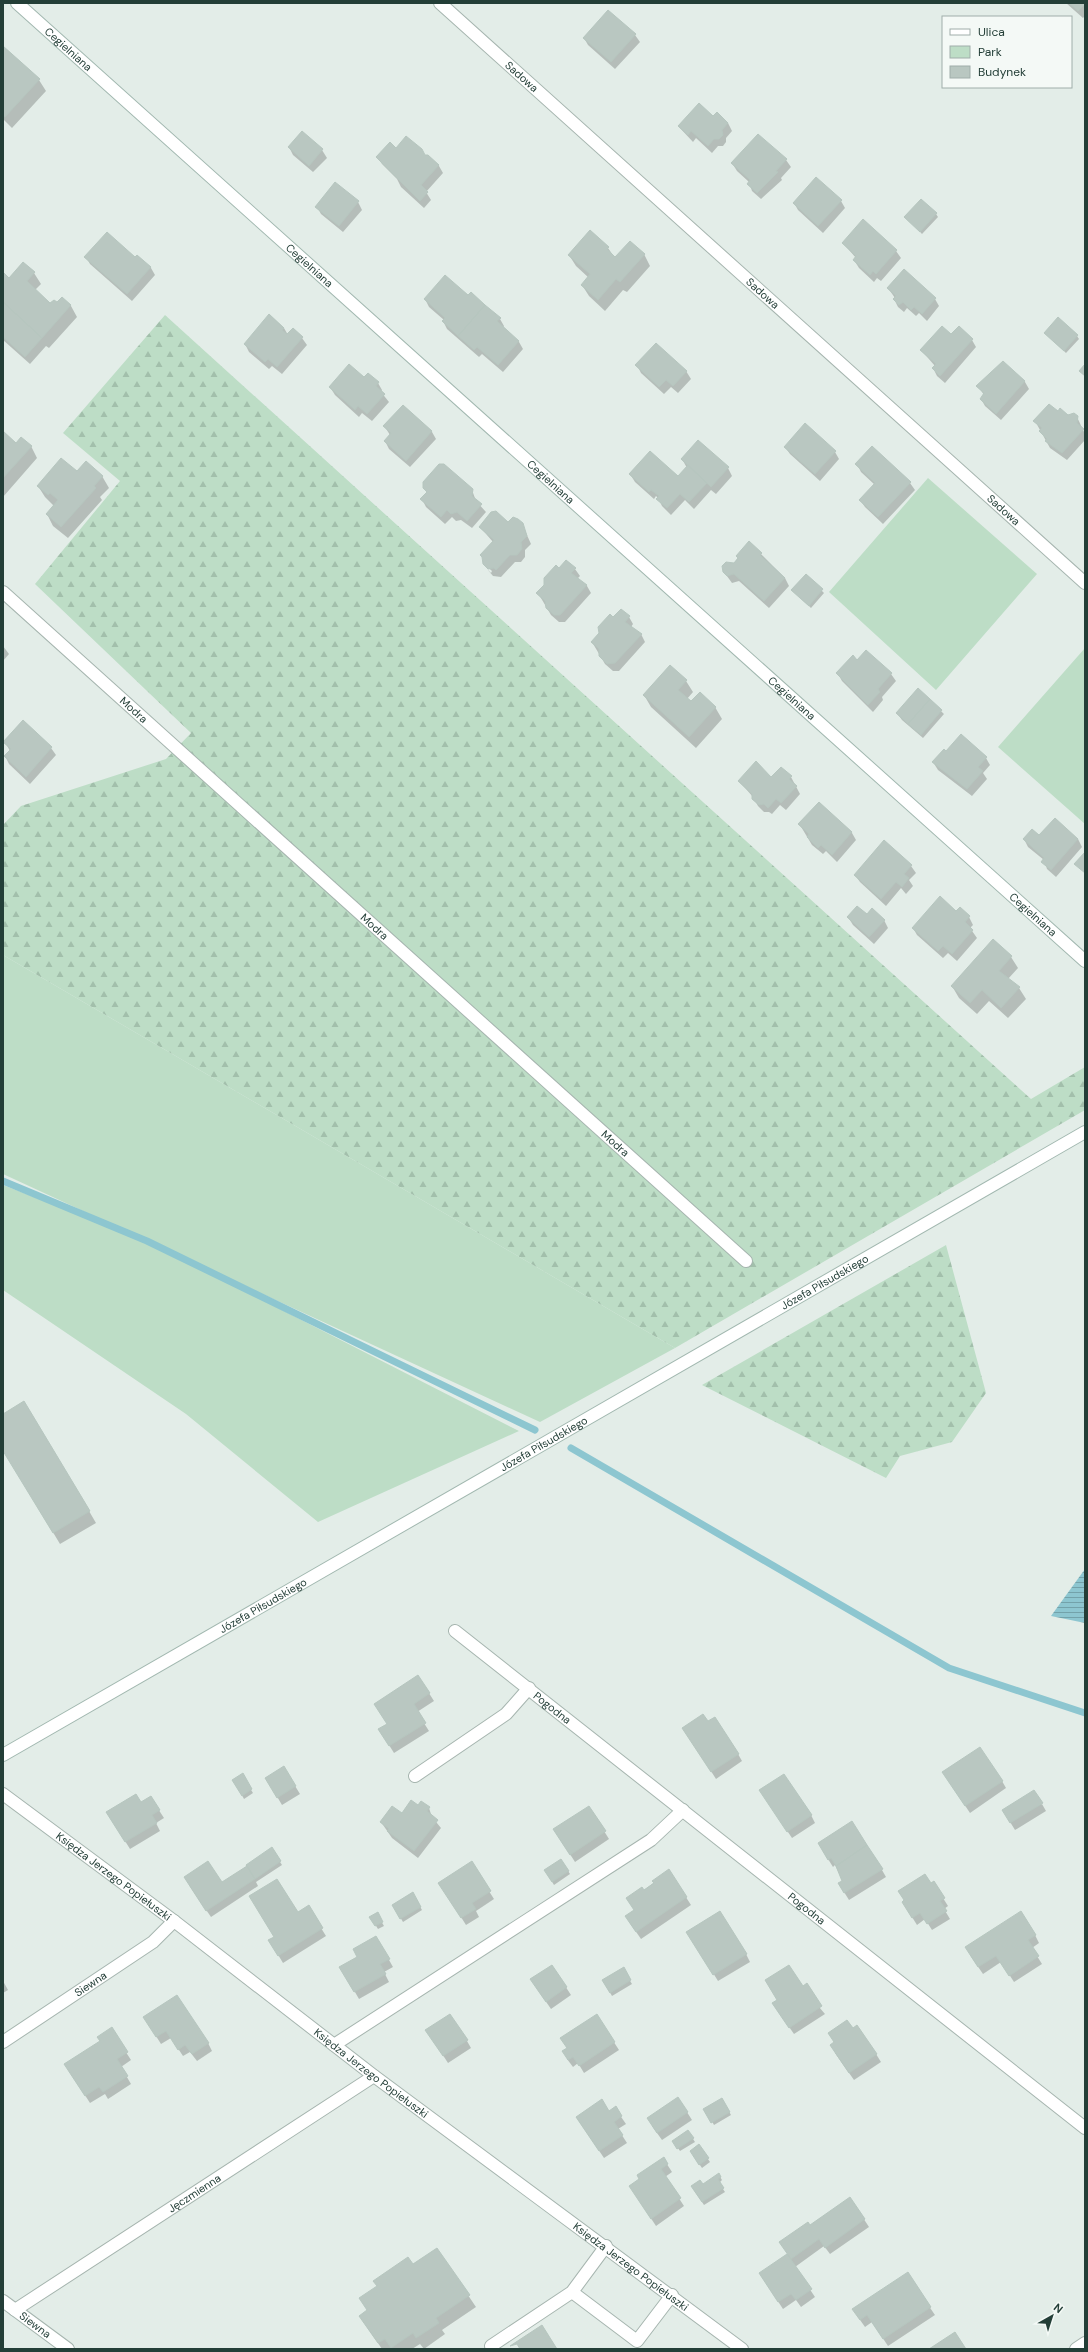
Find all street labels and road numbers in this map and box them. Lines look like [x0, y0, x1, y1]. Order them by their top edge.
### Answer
street label: Cegielniana [42, 24, 95, 74]
street label: Sadowa [502, 58, 541, 95]
street label: Cegielniana [283, 241, 336, 290]
street label: Sadowa [743, 275, 782, 312]
street label: Cegielniana [524, 457, 577, 507]
street label: Sadowa [984, 491, 1023, 528]
street label: Cegielniana [765, 673, 819, 723]
street label: Modra [117, 694, 151, 726]
street label: Cegielniana [1007, 890, 1060, 939]
street label: Modra [358, 910, 391, 943]
street label: Modra [598, 1127, 632, 1160]
street label: Józefa Piłsudskiego [778, 1251, 871, 1313]
street label: Józefa Piłsudskiego [497, 1413, 590, 1474]
street label: Józefa Piłsudskiego [217, 1575, 309, 1636]
street label: Pogodna [531, 1689, 574, 1727]
street label: Księdza Jerzego Popiełuszki [53, 1829, 174, 1924]
street label: Pogodna [785, 1889, 828, 1928]
street label: Siewna [72, 1968, 109, 2000]
street label: Księdza Jerzego Popiełuszki [311, 2025, 431, 2121]
street label: Jęczmienna [165, 2171, 223, 2216]
street label: Księdza Jerzego Popiełuszki [570, 2219, 692, 2314]
street label: Siewna [17, 2309, 54, 2341]

